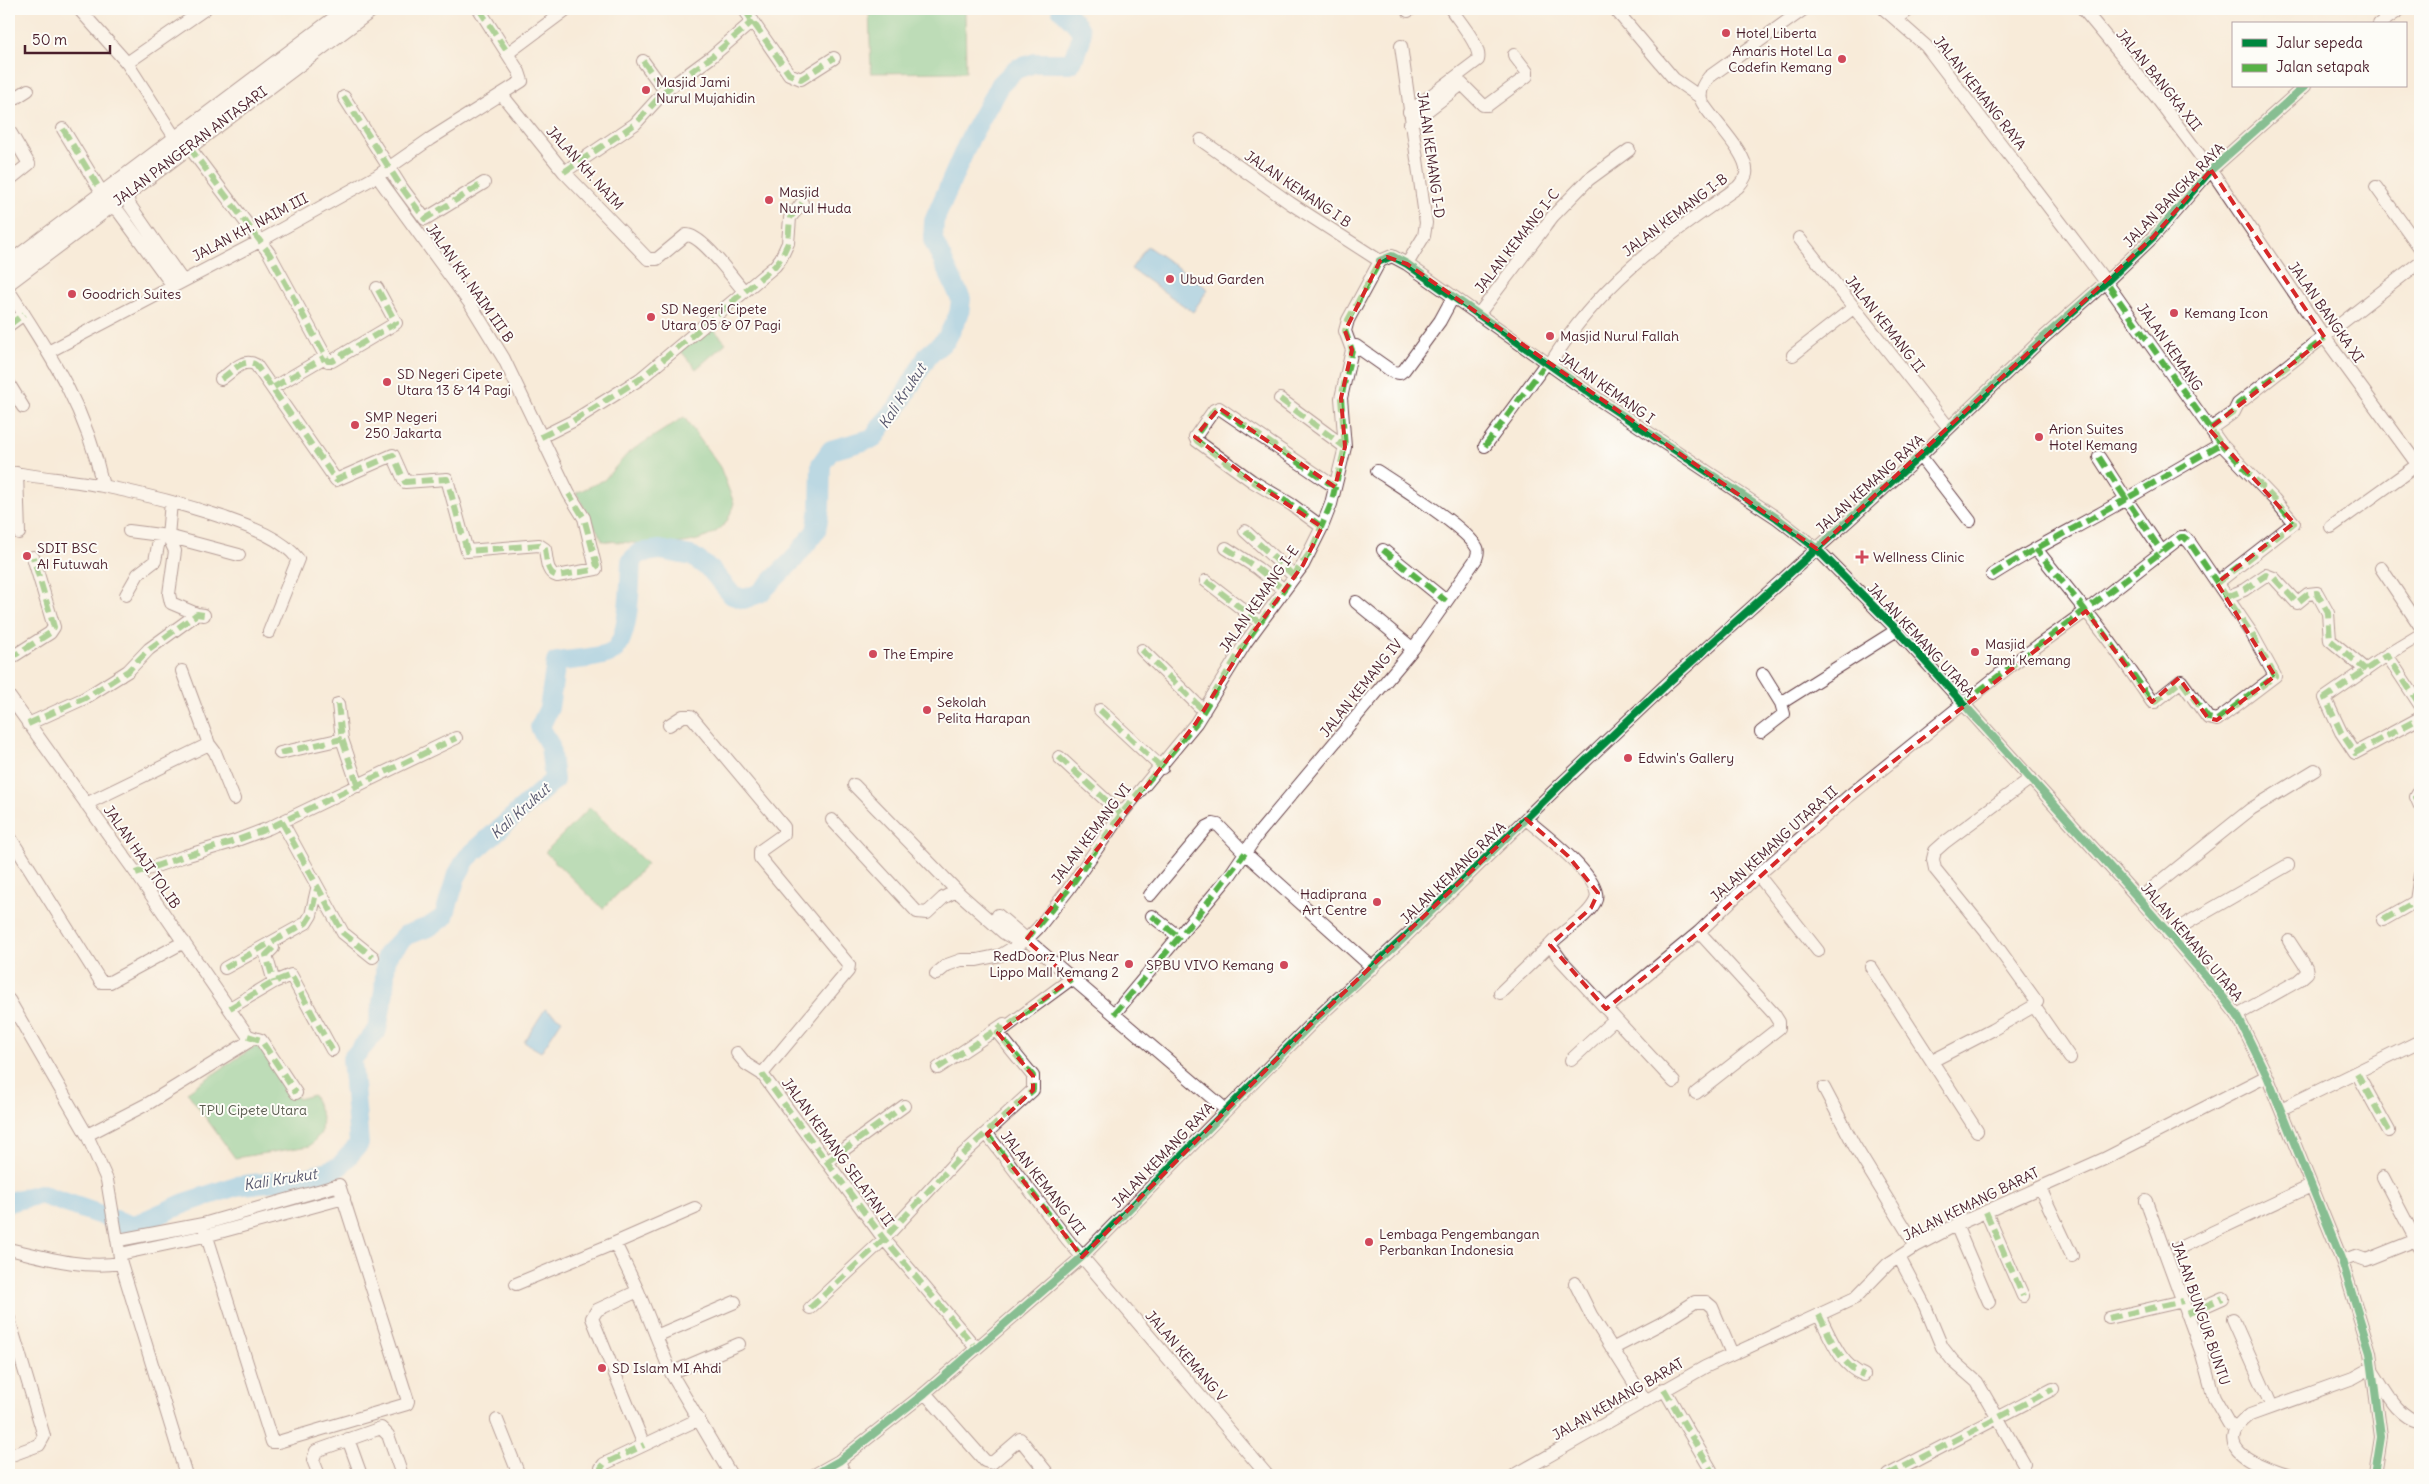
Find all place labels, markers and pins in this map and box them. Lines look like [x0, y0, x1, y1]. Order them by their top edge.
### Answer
place label: Hotel Liberta [1736, 24, 1817, 42]
marker: Hotel Liberta [1720, 27, 1732, 39]
place label: Amaris Hotel La Codefin Kemang [1728, 42, 1832, 76]
marker: Amaris Hotel La Codefin Kemang [1836, 53, 1848, 65]
place label: Masjid Jami Nurul Mujahidin [656, 73, 755, 107]
marker: Masjid Jami Nurul Mujahidin [640, 84, 652, 96]
place label: Masjid Nurul Huda [779, 183, 852, 217]
marker: Masjid Nurul Huda [763, 194, 775, 206]
place label: Ubud Garden [1180, 270, 1264, 288]
marker: Ubud Garden [1164, 273, 1176, 285]
place label: Goodrich Suites [82, 285, 181, 303]
marker: Goodrich Suites [66, 288, 78, 300]
place label: SD Negeri Cipete Utara 05 & 07 Pagi [661, 300, 781, 334]
place label: Kemang Icon [2184, 304, 2268, 322]
marker: Kemang Icon [2168, 307, 2180, 319]
marker: SD Negeri Cipete Utara 05 & 07 Pagi [645, 311, 657, 323]
place label: Masjid Nurul Fallah [1560, 327, 1679, 345]
marker: Masjid Nurul Fallah [1544, 330, 1556, 342]
place label: SD Negeri Cipete Utara 13 & 14 Pagi [397, 365, 511, 399]
marker: SD Negeri Cipete Utara 13 & 14 Pagi [381, 376, 393, 388]
place label: SMP Negeri 250 Jakarta [365, 408, 442, 442]
marker: SMP Negeri 250 Jakarta [349, 419, 361, 431]
place label: Arion Suites Hotel Kemang [2049, 420, 2137, 454]
marker: Arion Suites Hotel Kemang [2033, 431, 2045, 443]
place label: SDIT BSC Al Futuwah [37, 539, 108, 573]
place label: Wellness Clinic [1873, 548, 1965, 566]
marker: SDIT BSC Al Futuwah [21, 550, 33, 562]
marker: Wellness Clinic [1855, 550, 1869, 564]
place label: Masjid Jami Kemang [1985, 635, 2071, 669]
place label: The Empire [883, 645, 954, 663]
marker: Masjid Jami Kemang [1969, 646, 1981, 658]
marker: The Empire [867, 648, 879, 660]
place label: Sekolah Pelita Harapan [937, 693, 1030, 727]
marker: Sekolah Pelita Harapan [921, 704, 933, 716]
place label: Edwin's Gallery [1638, 749, 1734, 767]
marker: Edwin's Gallery [1622, 752, 1634, 764]
place label: Hadiprana Art Centre [1300, 885, 1367, 919]
marker: Hadiprana Art Centre [1371, 896, 1383, 908]
place label: RedDoorz Plus Near Lippo Mall Kemang 2 [989, 947, 1119, 981]
place label: SPBU VIVO Kemang [1146, 956, 1274, 974]
marker: RedDoorz Plus Near Lippo Mall Kemang 2 [1123, 958, 1135, 970]
marker: SPBU VIVO Kemang [1278, 959, 1290, 971]
place label: Lembaga Pengembangan Perbankan Indonesia [1379, 1225, 1540, 1259]
marker: Lembaga Pengembangan Perbankan Indonesia [1363, 1236, 1375, 1248]
place label: SD Islam MI Ahdi [612, 1359, 722, 1377]
marker: SD Islam MI Ahdi [596, 1362, 608, 1374]

